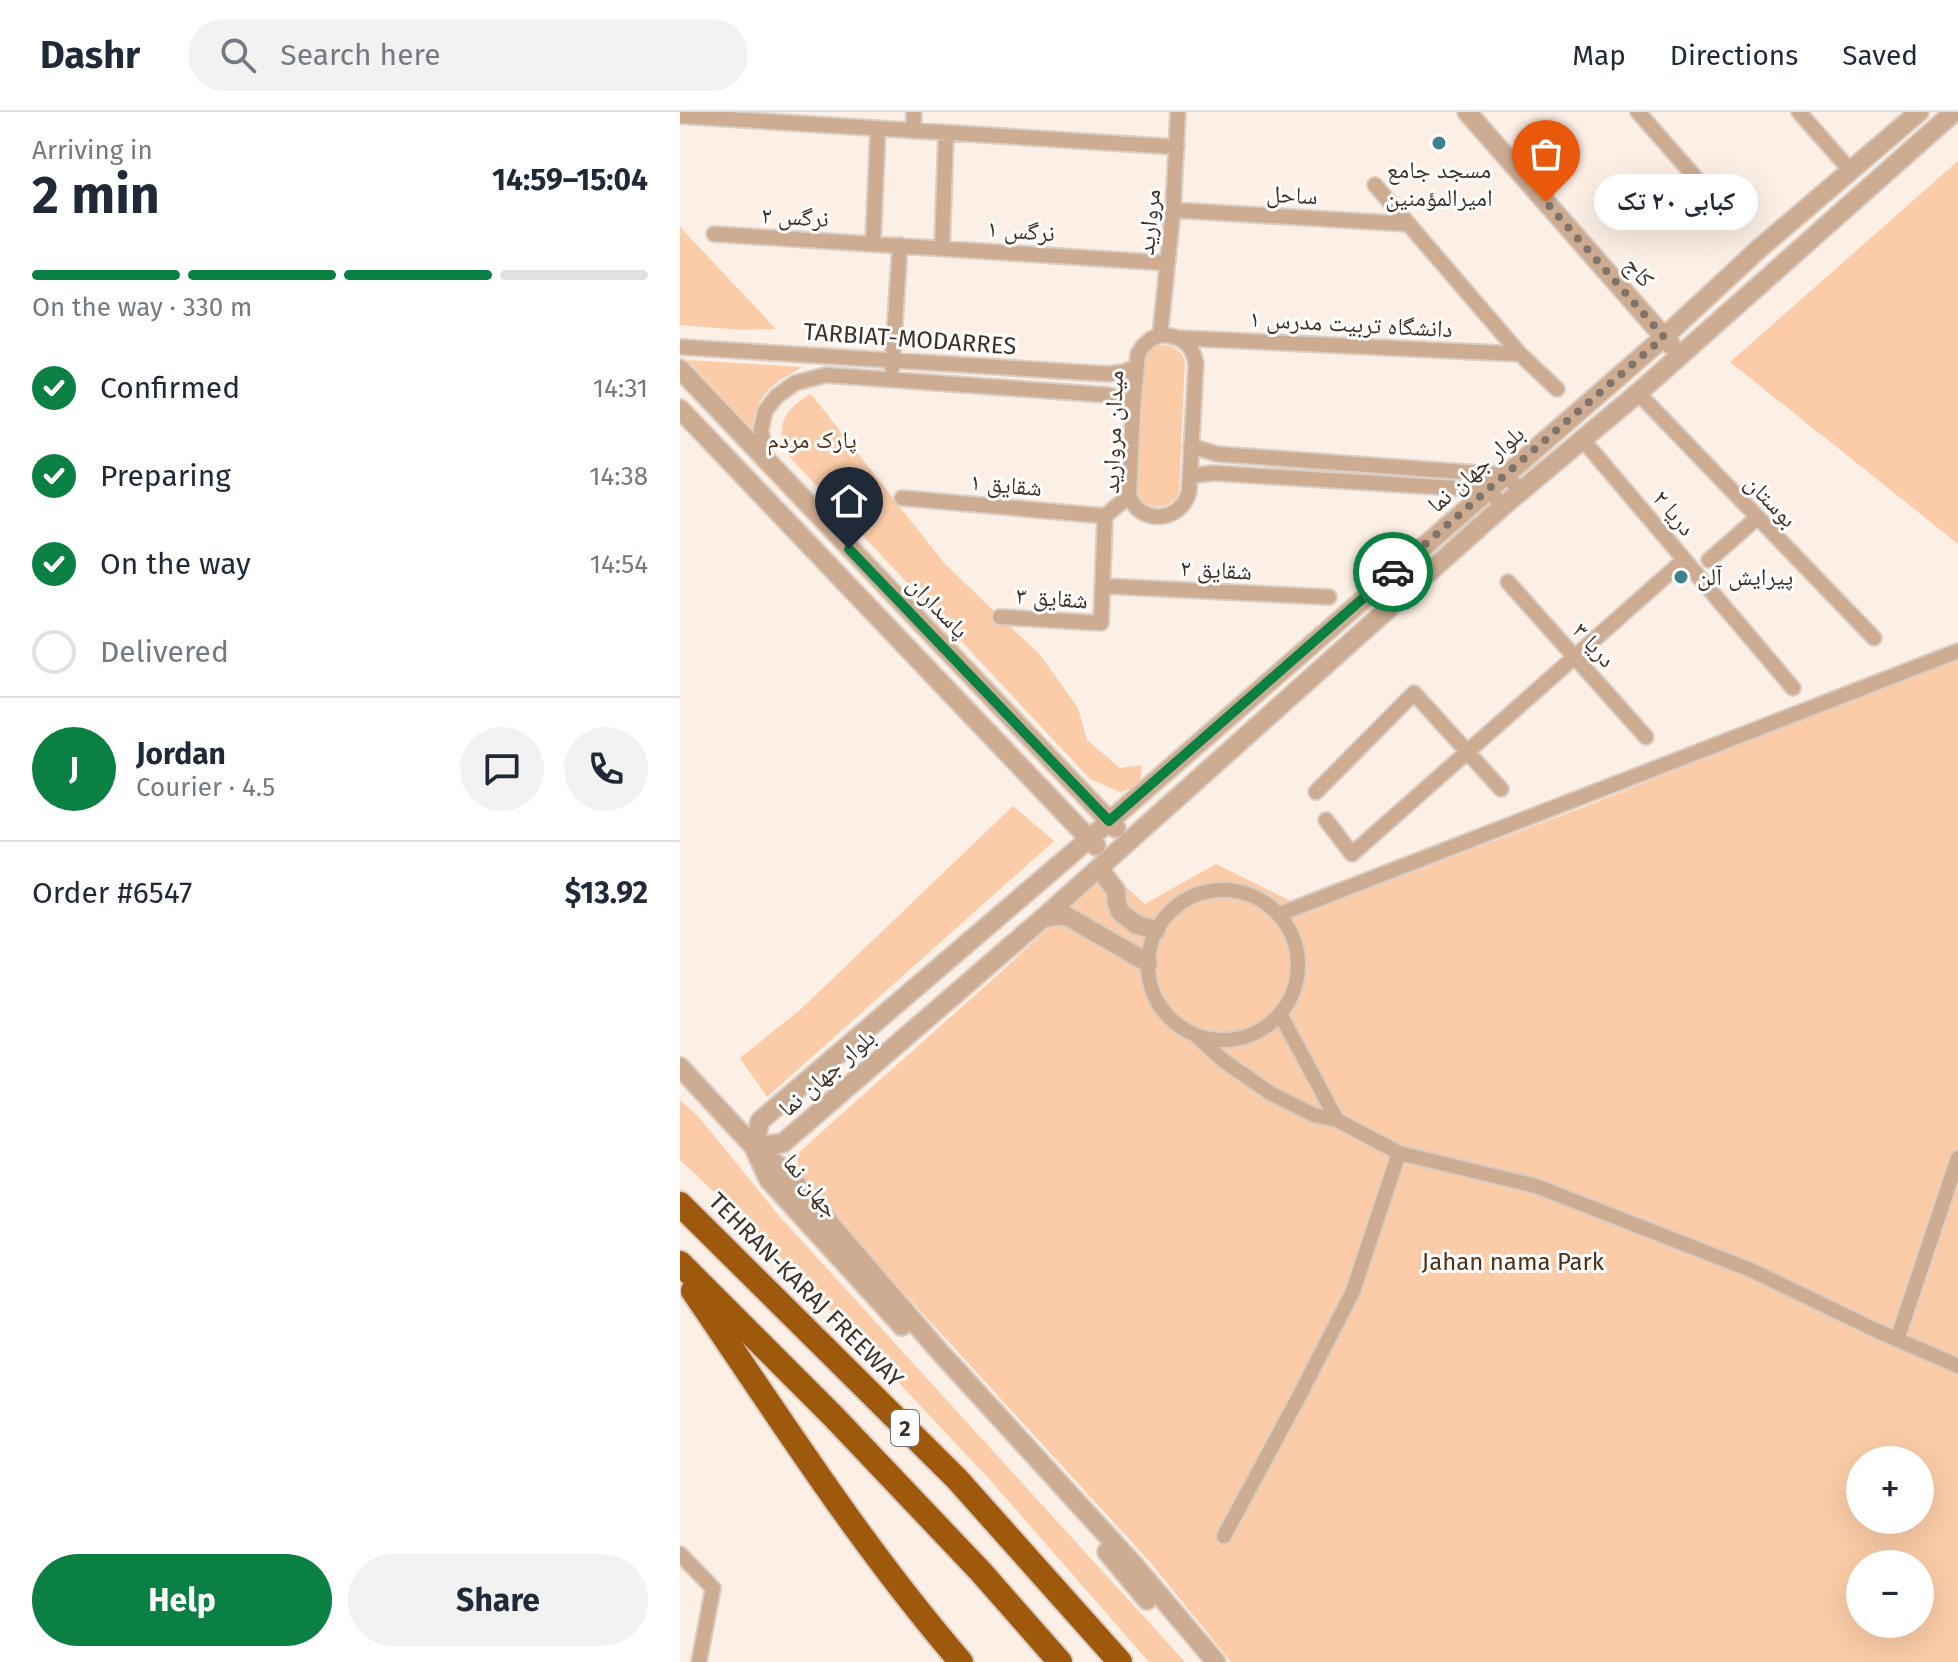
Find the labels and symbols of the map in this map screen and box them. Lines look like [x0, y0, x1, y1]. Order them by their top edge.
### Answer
pin [1512, 120, 1580, 202]
marker: مسجد جامع امیرالمؤمنین [1430, 134, 1448, 152]
place label: مسجد جامع امیرالمؤمنین [1385, 156, 1493, 212]
callout: کبابی ۲۰ تک [1594, 174, 1758, 230]
street label: ساحل [1266, 180, 1318, 210]
street label: مروارید [1132, 187, 1166, 257]
street label: نرگس ۲ [760, 201, 830, 233]
street label: نرگس ۱ [986, 215, 1056, 247]
street label: کاج [1617, 251, 1660, 294]
street label: ۱ دانشگاه تربیت مدرس [1249, 305, 1453, 343]
street label: TARBIAT-MODARRES [803, 318, 1017, 360]
street label: میدان مروارید [1097, 370, 1129, 494]
street label: بلوار جهان نما [1422, 420, 1530, 518]
park label: پارک مردم [767, 426, 857, 456]
pin [815, 467, 883, 549]
street label: شقایق ۱ [969, 468, 1043, 502]
street label: بوستان [1739, 469, 1803, 533]
street label: دریا ۲ [1647, 485, 1701, 541]
courier [1353, 532, 1433, 612]
street label: شقایق ۲ [1179, 554, 1253, 586]
place label: پیرایش آلن [1697, 563, 1793, 591]
marker: پیرایش آلن [1672, 568, 1690, 586]
street label: پاسداران [901, 570, 975, 644]
street label: شقایق ۳ [1015, 582, 1089, 614]
street label: دریا ۳ [1567, 617, 1621, 673]
street label: بلوار جهان نما [773, 1024, 881, 1122]
street label: جهان نما [777, 1149, 845, 1223]
street label: TEHRAN-KARAJ FREEWAY [703, 1187, 910, 1394]
park label: Jahan nama Park [1422, 1248, 1605, 1276]
road number: 2 [891, 1410, 919, 1446]

